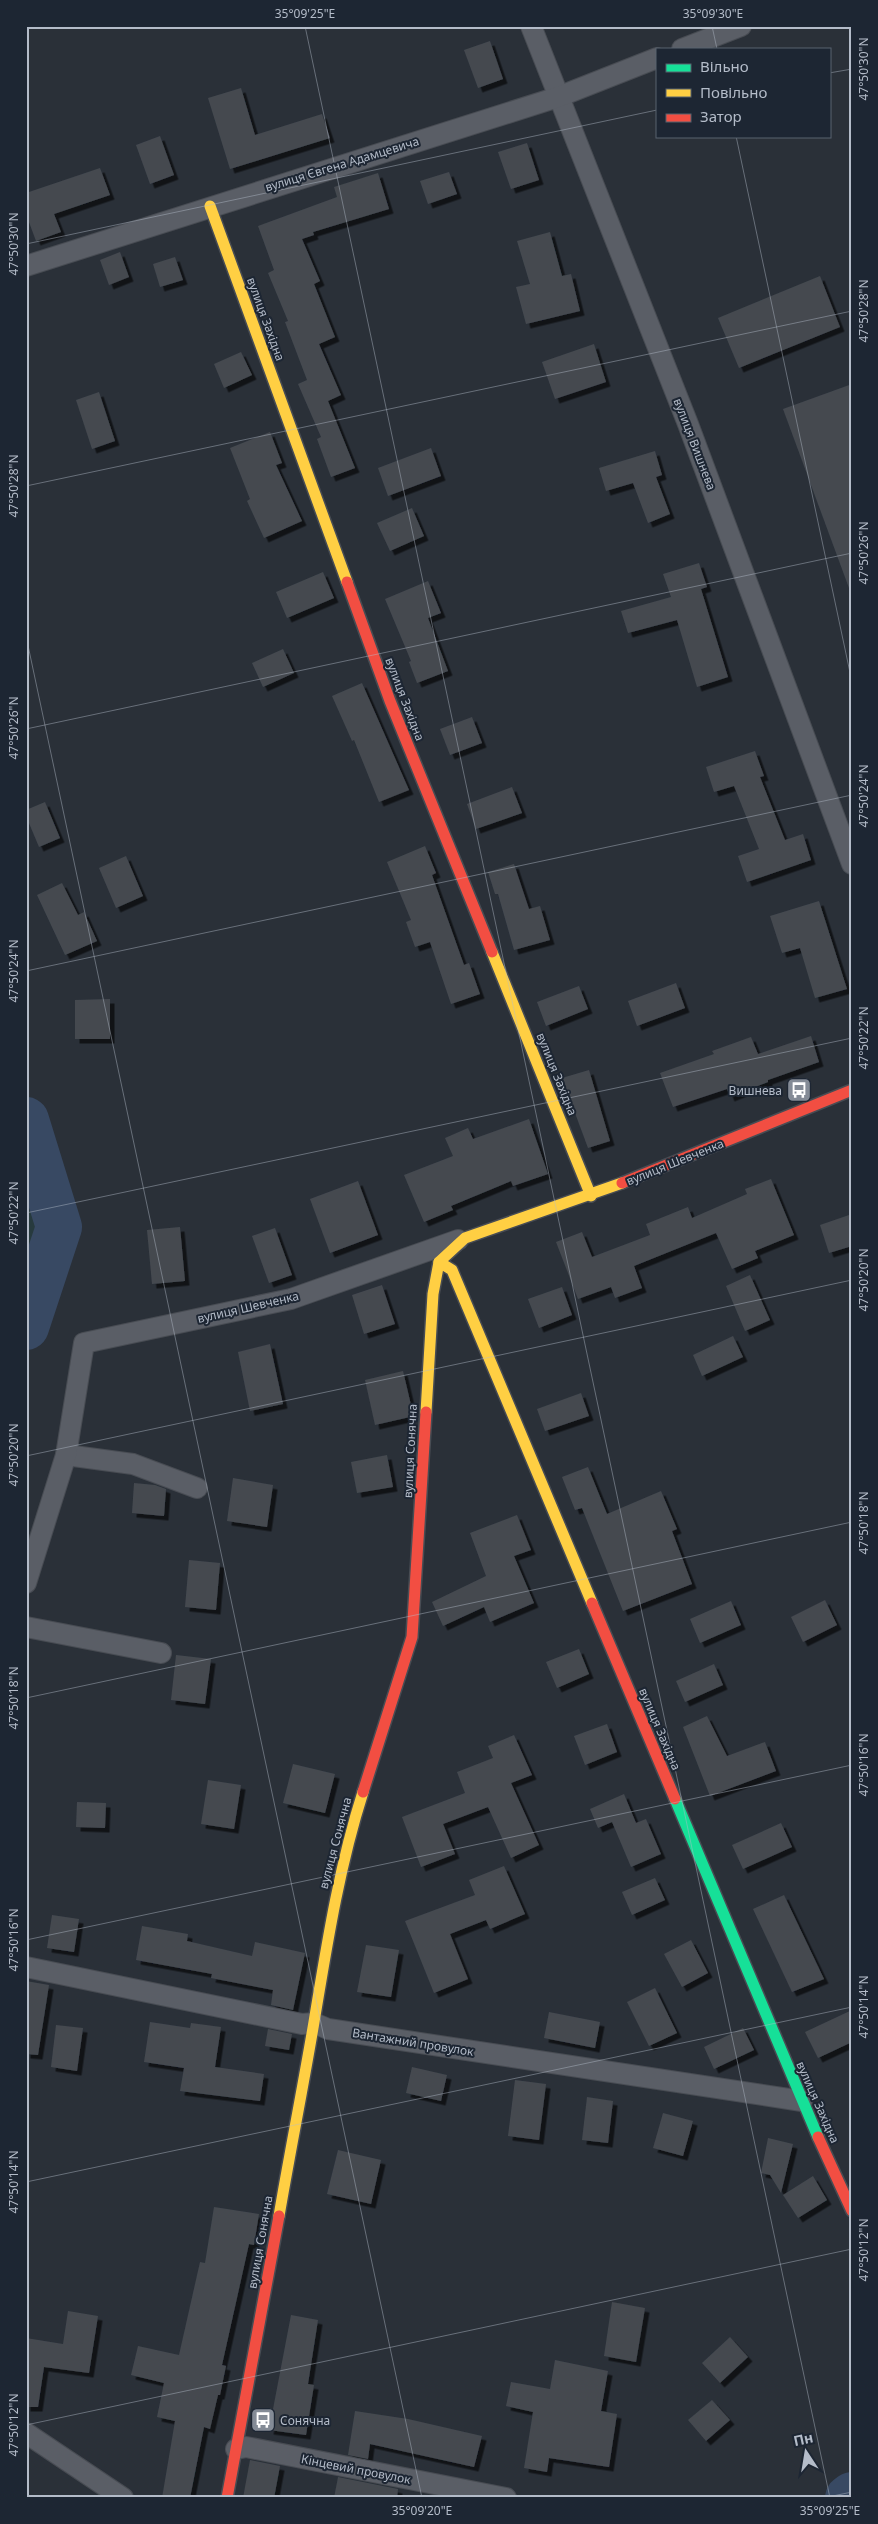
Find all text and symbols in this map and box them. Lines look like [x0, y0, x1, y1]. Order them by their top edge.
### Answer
text: 35°09'25"E [275, 5, 335, 22]
text: 35°09'30"E [683, 5, 743, 22]
text: 47°50'30"N [855, 37, 872, 101]
legend [656, 48, 830, 138]
text: Вільно [700, 56, 749, 76]
text: Повільно [700, 82, 767, 102]
text: Затор [700, 106, 742, 126]
street label: вулиця Євгена Адамцевича [263, 132, 421, 196]
text: 47°50'30"N [5, 212, 22, 276]
street label: вулиця Західна [243, 275, 289, 363]
text: 47°50'28"N [855, 279, 872, 343]
street label: вулиця Вишнева [670, 395, 720, 493]
text: 47°50'28"N [5, 454, 22, 518]
text: 47°50'26"N [855, 521, 872, 585]
street label: вулиця Західна [381, 655, 429, 743]
text: 47°50'26"N [5, 696, 22, 760]
text: 47°50'24"N [855, 764, 872, 828]
text: 47°50'24"N [5, 939, 22, 1003]
text: 47°50'22"N [855, 1006, 872, 1070]
street label: вулиця Західна [533, 1030, 581, 1118]
bus stop icon: Вишнева [786, 1077, 812, 1103]
place label: Вишнева [729, 1082, 782, 1099]
street label: вулиця Шевченка [624, 1135, 726, 1189]
text: 47°50'22"N [5, 1181, 22, 1245]
text: 47°50'20"N [855, 1248, 872, 1312]
street label: вулиця Шевченка [196, 1287, 300, 1327]
street label: вулиця Сонячна [399, 1403, 421, 1499]
text: 47°50'20"N [5, 1423, 22, 1487]
text: 47°50'18"N [855, 1491, 872, 1555]
text: 47°50'18"N [5, 1666, 22, 1730]
street label: вулиця Західна [635, 1685, 685, 1773]
text: 47°50'16"N [855, 1733, 872, 1797]
street label: вулиця Сонячна [315, 1795, 355, 1891]
text: 47°50'16"N [5, 1908, 22, 1972]
text: 47°50'14"N [855, 1975, 872, 2039]
street label: Вантажний провулок [351, 2024, 476, 2060]
street label: вулиця Західна [792, 2058, 844, 2146]
text: 47°50'14"N [5, 2150, 22, 2214]
street label: вулиця Сонячна [243, 2194, 277, 2290]
text: 47°50'12"N [855, 2218, 872, 2282]
text: 47°50'12"N [5, 2393, 22, 2457]
bus stop icon: Сонячна [250, 2407, 276, 2433]
place label: Сонячна [280, 2412, 330, 2429]
north arrow [780, 2426, 830, 2476]
text: Пн [792, 2427, 815, 2450]
street label: Кінцевий провулок [300, 2450, 413, 2488]
text: 35°09'20"E [392, 2502, 452, 2519]
text: 35°09'25"E [800, 2502, 860, 2519]

